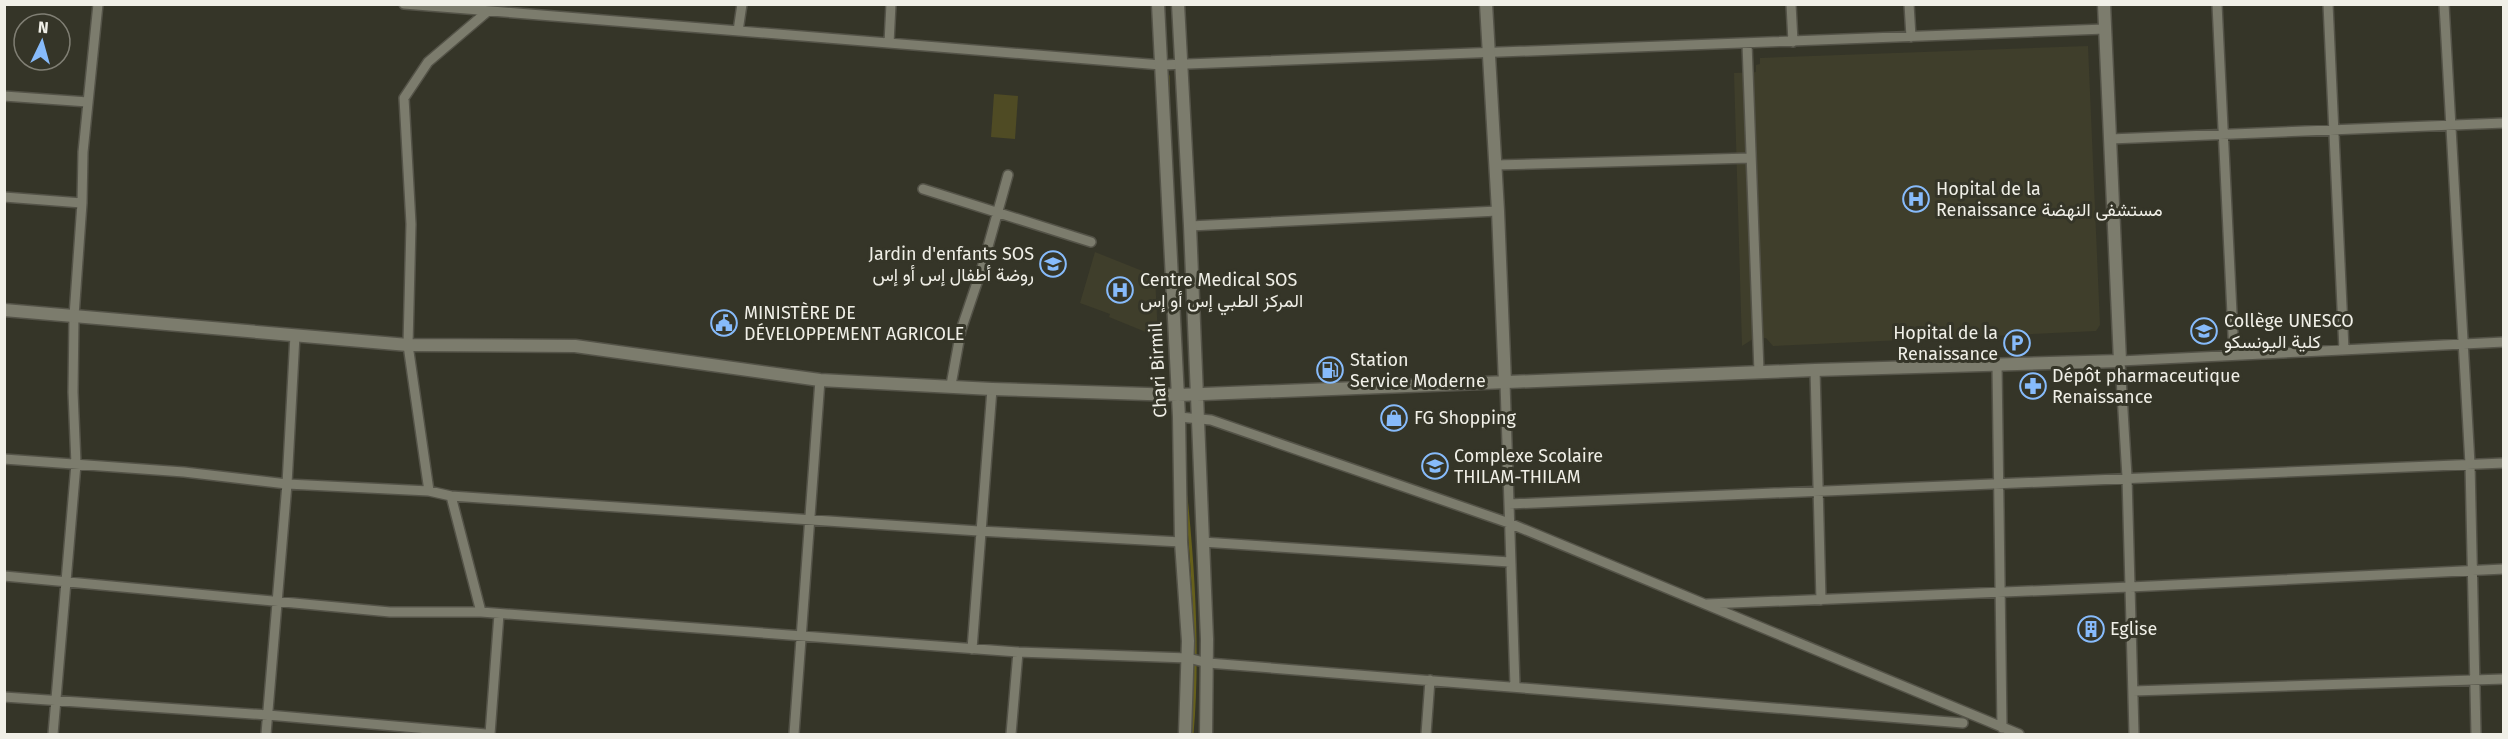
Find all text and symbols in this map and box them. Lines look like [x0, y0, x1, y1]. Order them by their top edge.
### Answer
north arrow [12, 12, 72, 72]
text: N [37, 18, 49, 37]
place label: Hopital de la Renaissance مستشفى النهضة [1936, 178, 2163, 221]
hospital icon: Hopital de la Renaissance مستشفى النهضة [1901, 184, 1931, 214]
place label: Jardin d'enfants SOS روضة أطفال إس أو إس [869, 243, 1034, 287]
school or university icon: Jardin d'enfants SOS روضة أطفال إس أو إس [1038, 249, 1068, 279]
place label: Centre Medical SOS المركز الطبي إس أو إس [1140, 269, 1303, 316]
hospital icon: Centre Medical SOS المركز الطبي إس أو إس [1105, 275, 1135, 305]
place label: MINISTÈRE DE DÉVELOPPEMENT AGRICOLE [744, 301, 964, 345]
public building icon: MINISTÈRE DE DÉVELOPPEMENT AGRICOLE [709, 308, 739, 338]
place label: Collège UNESCO كلية اليونسكو [2224, 310, 2354, 353]
school or university icon: Collège UNESCO كلية اليونسكو [2189, 316, 2219, 346]
street label: Chari Birmil [1145, 322, 1171, 418]
place label: Hopital de la Renaissance [1893, 322, 1998, 365]
parking icon: Hopital de la Renaissance [2002, 328, 2032, 358]
place label: Station Service Moderne [1350, 349, 1486, 392]
fuel station icon: Station Service Moderne [1315, 355, 1345, 385]
place label: Dépôt pharmaceutique Renaissance [2052, 365, 2240, 408]
pharmacy icon: Dépôt pharmaceutique Renaissance [2018, 371, 2048, 401]
shop icon: FG Shopping [1379, 403, 1409, 433]
place label: FG Shopping [1414, 407, 1517, 429]
place label: Complexe Scolaire THILAM-THILAM [1454, 445, 1603, 488]
school or university icon: Complexe Scolaire THILAM-THILAM [1420, 451, 1450, 481]
building icon: Eglise [2076, 614, 2106, 644]
place label: Eglise [2110, 618, 2157, 640]

